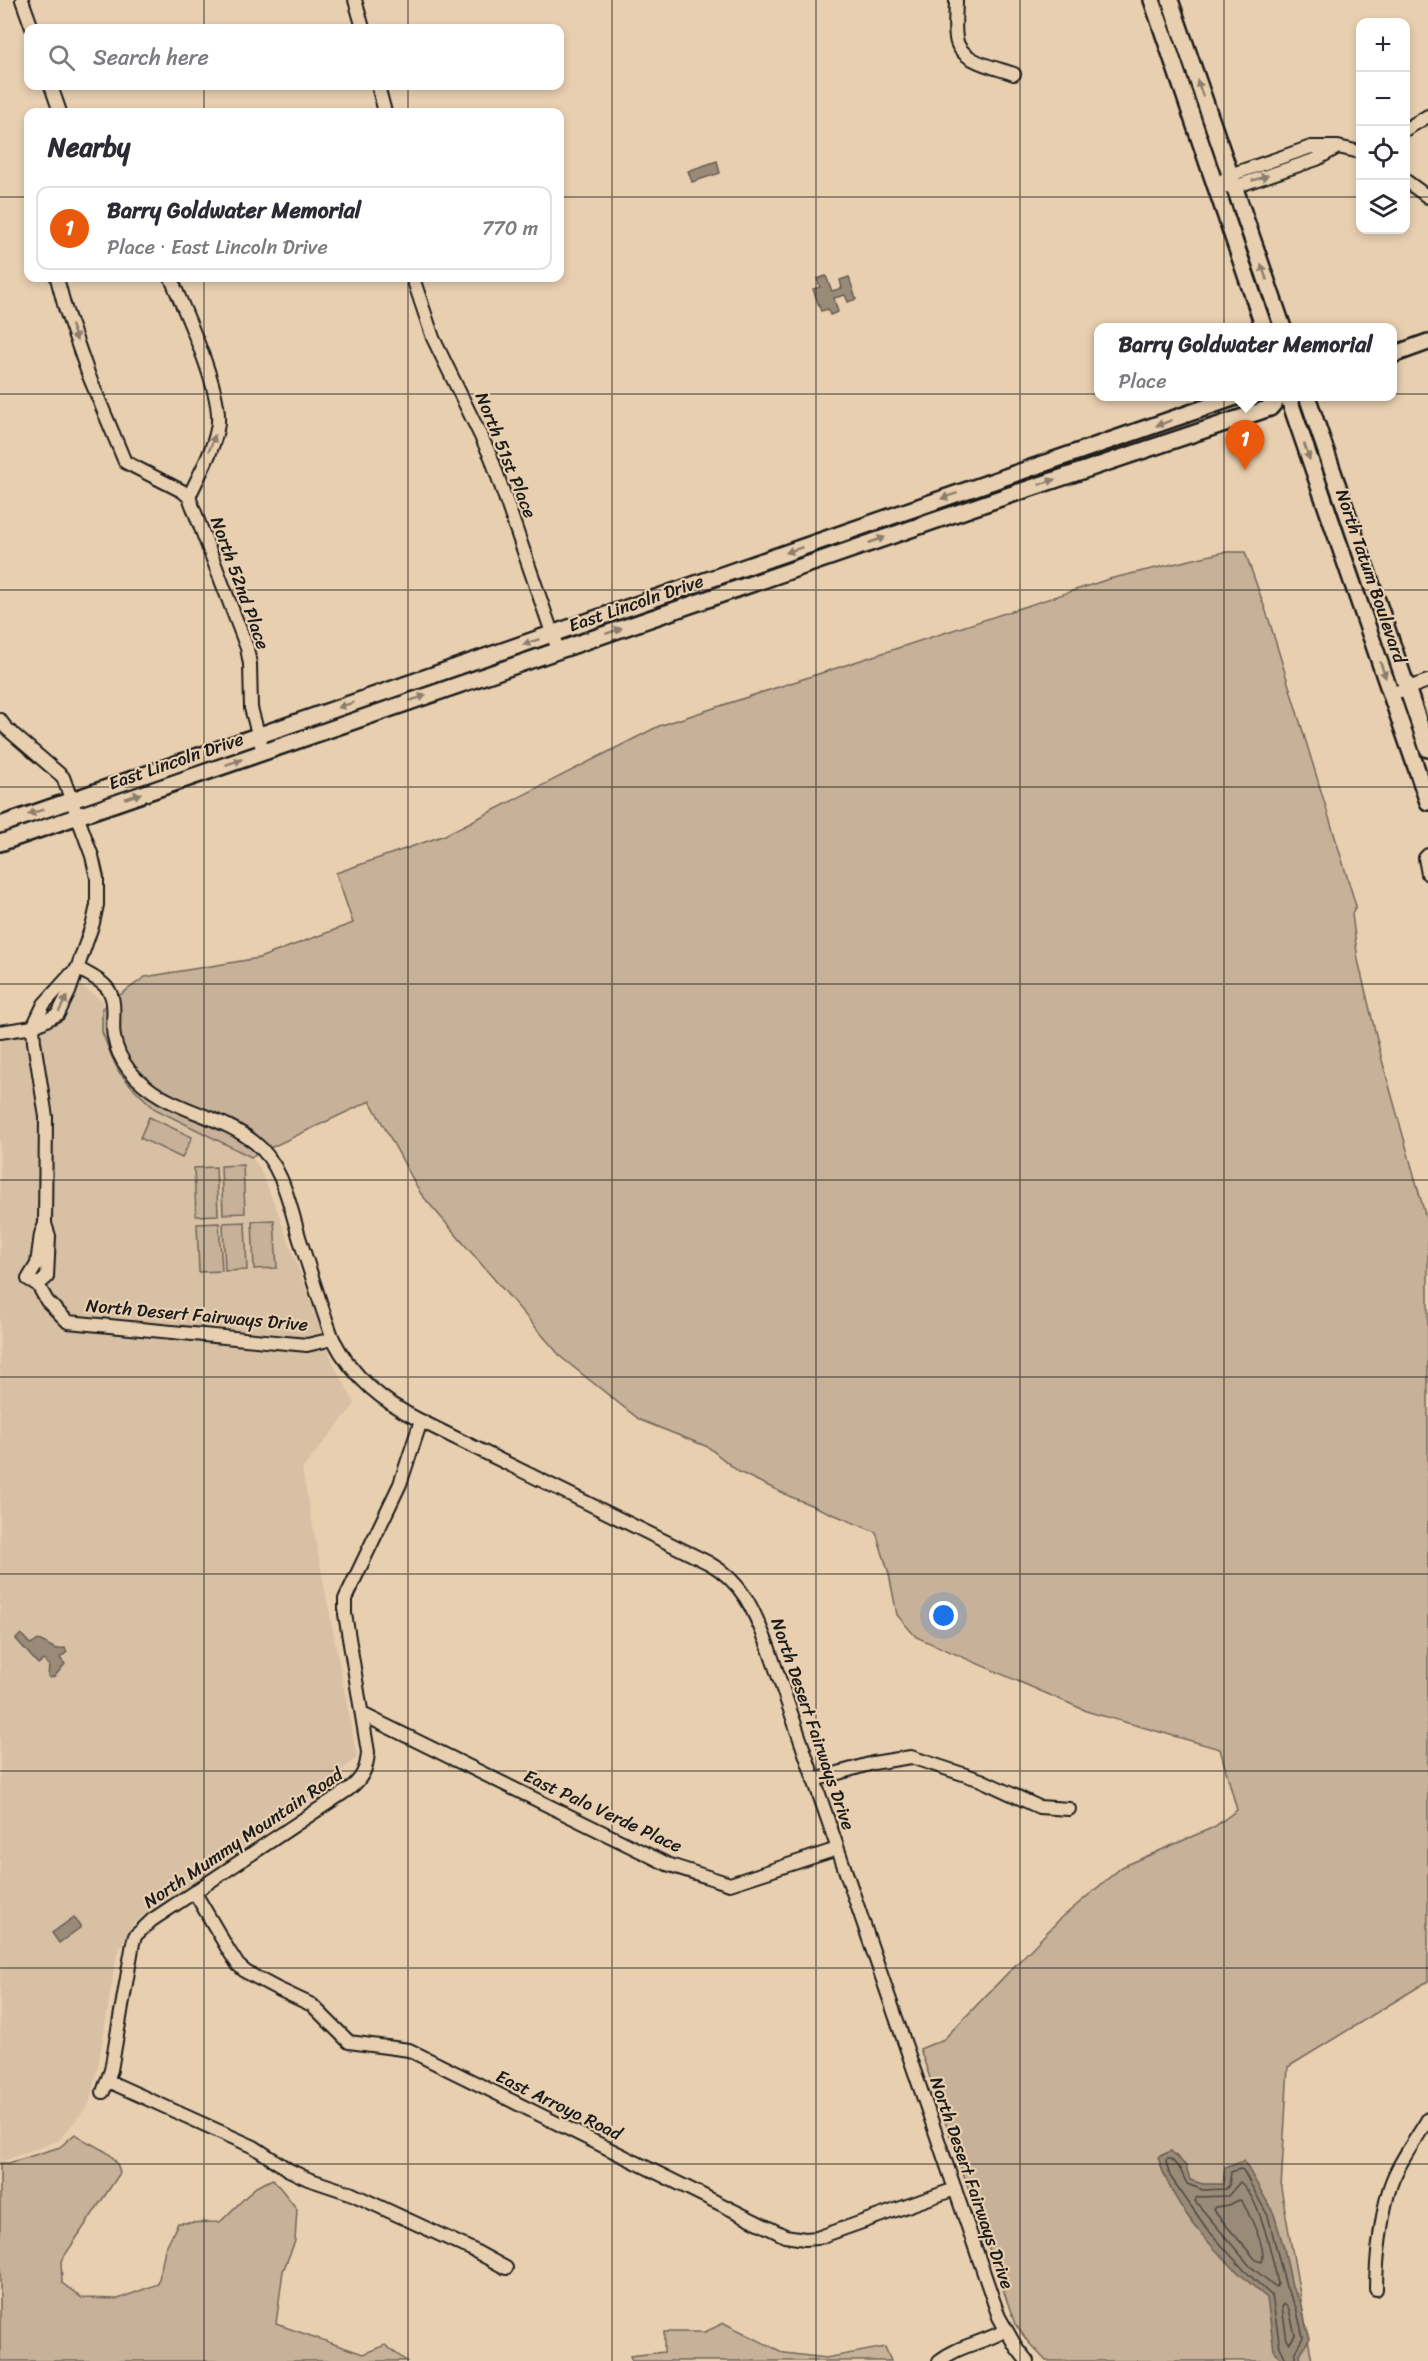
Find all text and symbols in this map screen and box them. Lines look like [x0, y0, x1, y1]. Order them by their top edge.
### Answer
map controls [1356, 18, 1410, 234]
button: + [1356, 18, 1410, 72]
search box [24, 24, 564, 90]
text: Search here [93, 38, 209, 77]
icon: search [45, 41, 78, 74]
button: − [1356, 72, 1410, 126]
one-way arrow [1194, 79, 1204, 97]
text: Nearby [48, 124, 130, 170]
button: locate [1356, 126, 1410, 180]
one-way arrow [1251, 172, 1269, 182]
button: layers [1356, 180, 1410, 234]
text: Barry Goldwater Memorial [107, 191, 361, 230]
text: 1 [65, 211, 74, 246]
text: 770 m [482, 211, 538, 246]
text: Place · East Lincoln Drive [107, 230, 328, 265]
one-way arrow [1258, 263, 1268, 281]
popup [1094, 323, 1397, 401]
one-way arrow [69, 325, 79, 343]
text: Barry Goldwater Memorial [1118, 325, 1373, 364]
text: Place [1118, 364, 1167, 399]
street label: North 51st Place [466, 387, 546, 523]
one-way arrow [1154, 419, 1172, 429]
pin: 1 [1226, 420, 1264, 470]
one-way arrow [208, 434, 218, 452]
one-way arrow [1303, 443, 1312, 461]
one-way arrow [1038, 476, 1056, 486]
street label: North Tatum Boulevard [1326, 485, 1416, 669]
one-way arrow [940, 492, 958, 502]
street label: North 52nd Place [201, 512, 279, 654]
one-way arrow [868, 535, 886, 545]
one-way arrow [785, 546, 803, 556]
street label: East Lincoln Drive [564, 565, 708, 641]
one-way arrow [605, 626, 623, 636]
one-way arrow [522, 637, 540, 647]
one-way arrow [1378, 661, 1388, 679]
one-way arrow [409, 693, 427, 703]
one-way arrow [337, 701, 355, 711]
street label: East Lincoln Drive [104, 723, 248, 799]
one-way arrow [225, 756, 243, 766]
one-way arrow [124, 791, 142, 801]
one-way arrow [27, 808, 45, 818]
one-way arrow [58, 996, 68, 1013]
street label: North Desert Fairways Drive [85, 1289, 309, 1341]
your location [929, 1601, 958, 1630]
street label: North Desert Fairways Drive [762, 1613, 864, 1835]
street label: North Mummy Mountain Road [137, 1758, 351, 1917]
street label: East Palo Verde Place [518, 1760, 688, 1862]
street label: East Arroyo Road [490, 2061, 629, 2150]
street label: North Desert Fairways Drive [921, 2072, 1023, 2294]

